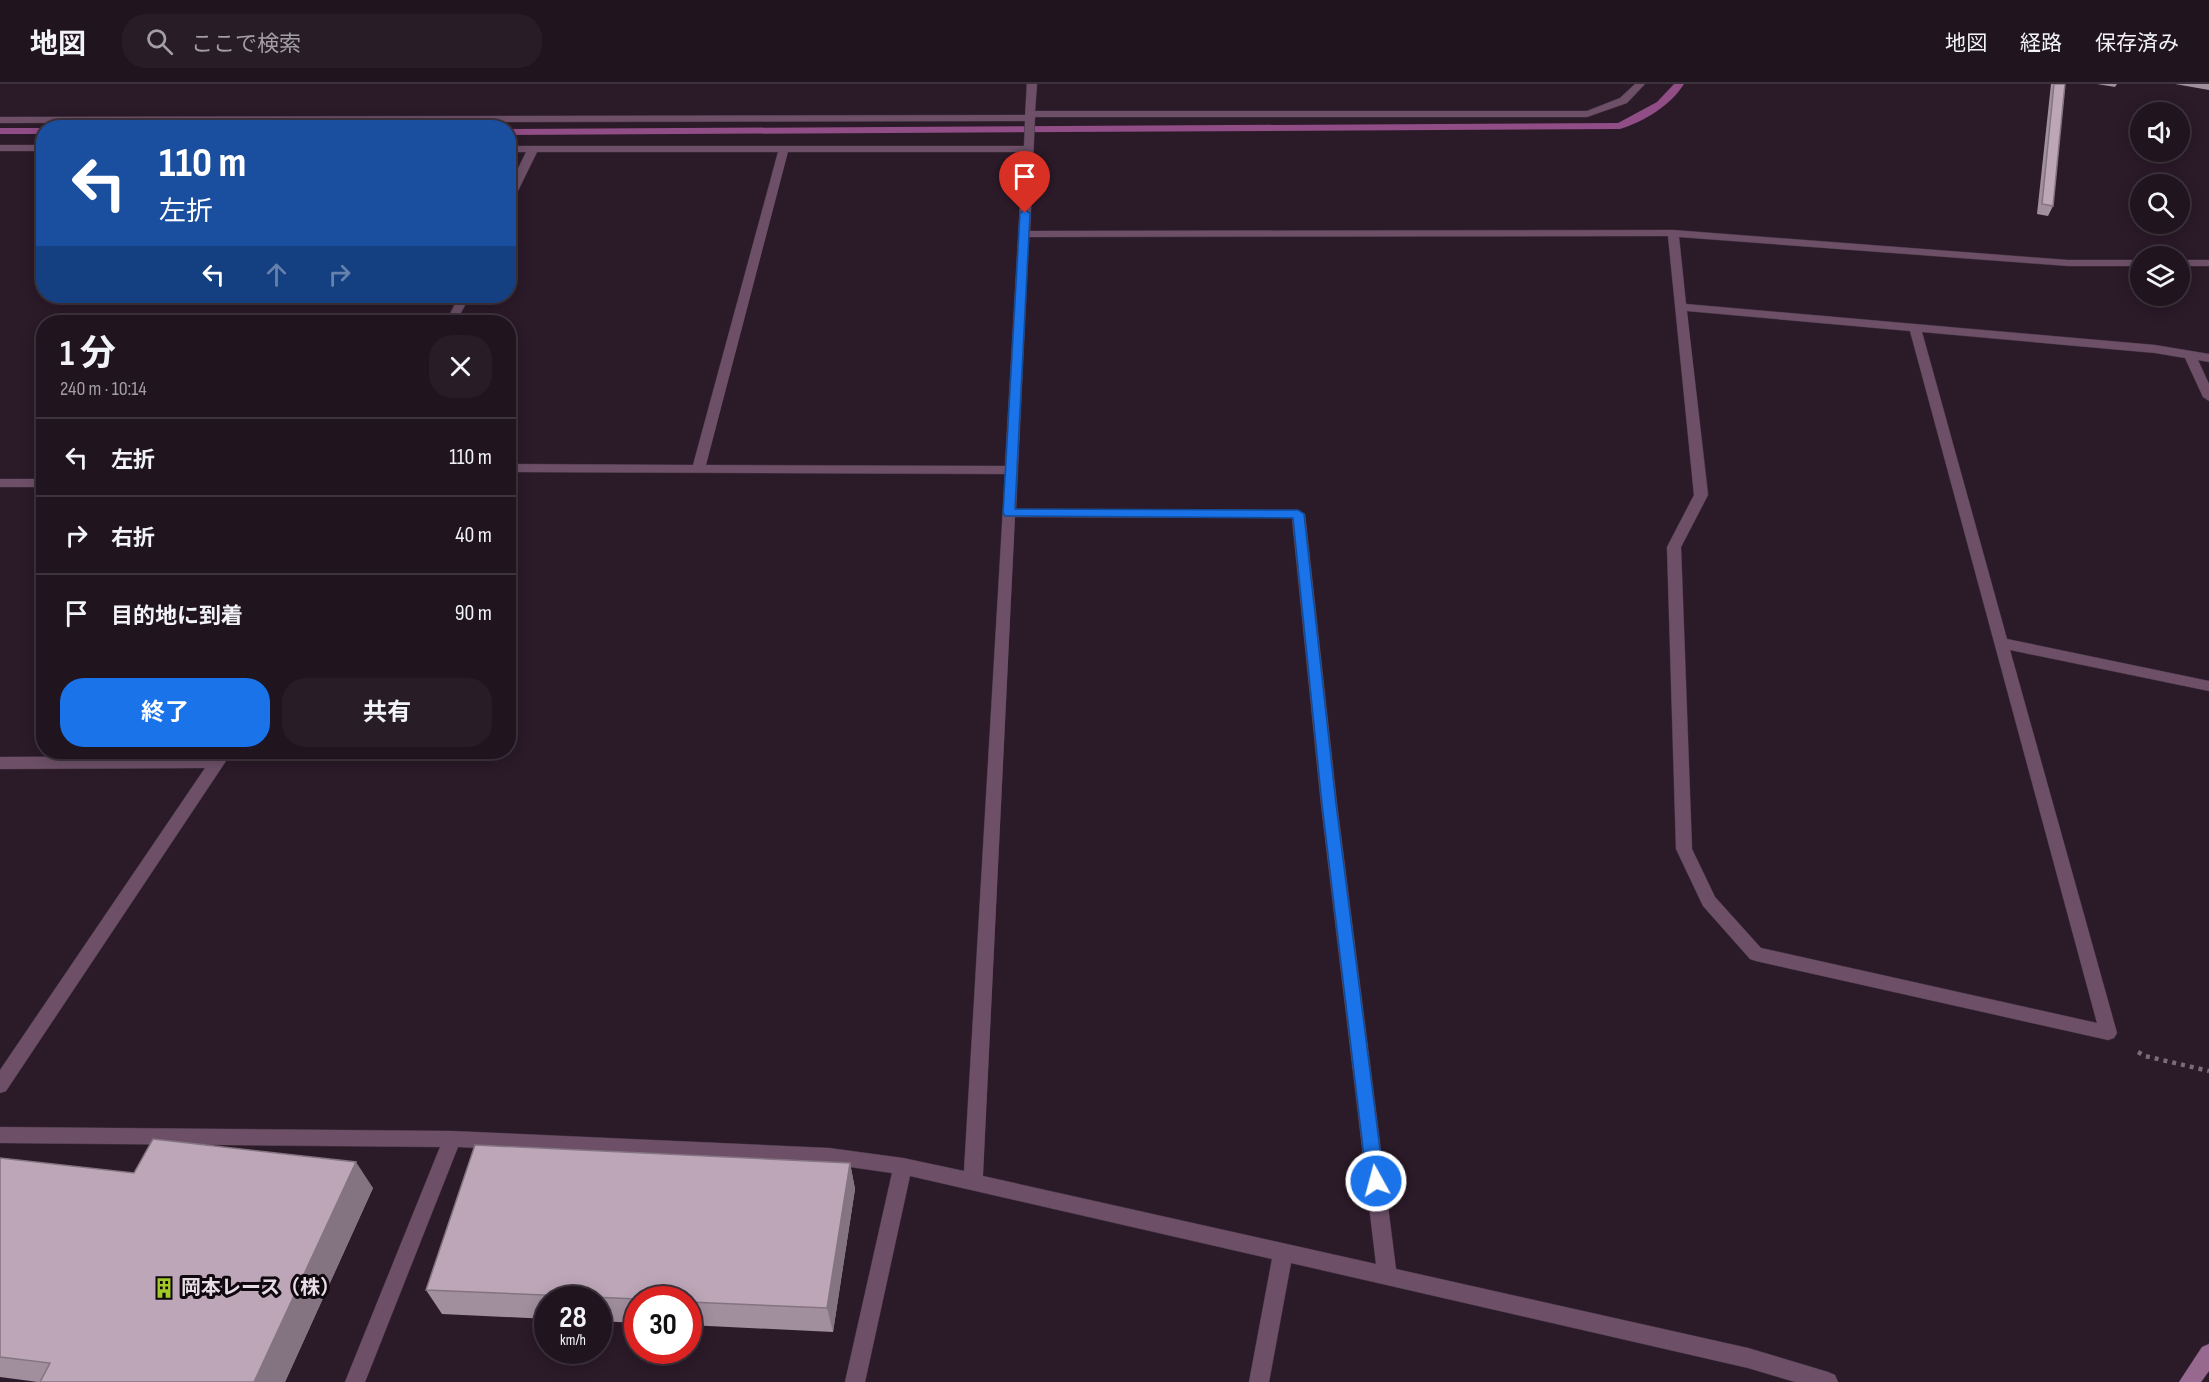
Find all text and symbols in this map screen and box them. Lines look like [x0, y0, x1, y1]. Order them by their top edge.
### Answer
search box [122, 14, 542, 68]
icon: search [143, 25, 176, 58]
text: 地図 [30, 28, 86, 61]
text: ここで検索 [191, 31, 301, 58]
text: 地図 [1945, 31, 1987, 56]
text: 経路 [2020, 31, 2062, 56]
text: 保存済み [2095, 31, 2179, 56]
map controls [2130, 102, 2190, 306]
button: sound [2130, 102, 2190, 162]
text: 110 m [159, 138, 246, 189]
icon: left [60, 144, 138, 222]
pin [999, 151, 1050, 213]
icon: arrive [1008, 160, 1041, 193]
button: search [2130, 174, 2190, 234]
text: 左折 [159, 196, 213, 228]
button: layers [2130, 246, 2190, 306]
icon: left [197, 258, 230, 291]
icon: ahead [260, 258, 293, 291]
icon: right [323, 258, 356, 291]
text: 1 分 [60, 333, 116, 376]
button: close [429, 335, 492, 398]
text: 240 m · 10:14 [60, 377, 147, 401]
icon: left [60, 441, 93, 474]
text: 110 m [449, 444, 492, 471]
text: 左折 [111, 447, 155, 474]
icon: right [60, 519, 93, 552]
text: 40 m [455, 522, 492, 549]
text: 右折 [111, 525, 155, 552]
icon: arrive [60, 597, 93, 630]
text: 90 m [455, 600, 492, 627]
text: 目的地に到着 [111, 603, 243, 630]
button: 終了 [60, 678, 270, 747]
button: 共有 [282, 678, 492, 747]
position arrow [1344, 1149, 1408, 1213]
building icon: 岡本レース（株） [152, 1276, 176, 1300]
place label: 岡本レース（株） [181, 1276, 340, 1300]
speed limit sign: 30 [624, 1286, 702, 1364]
text: 28 [559, 1300, 587, 1336]
text: km/h [560, 1331, 586, 1350]

